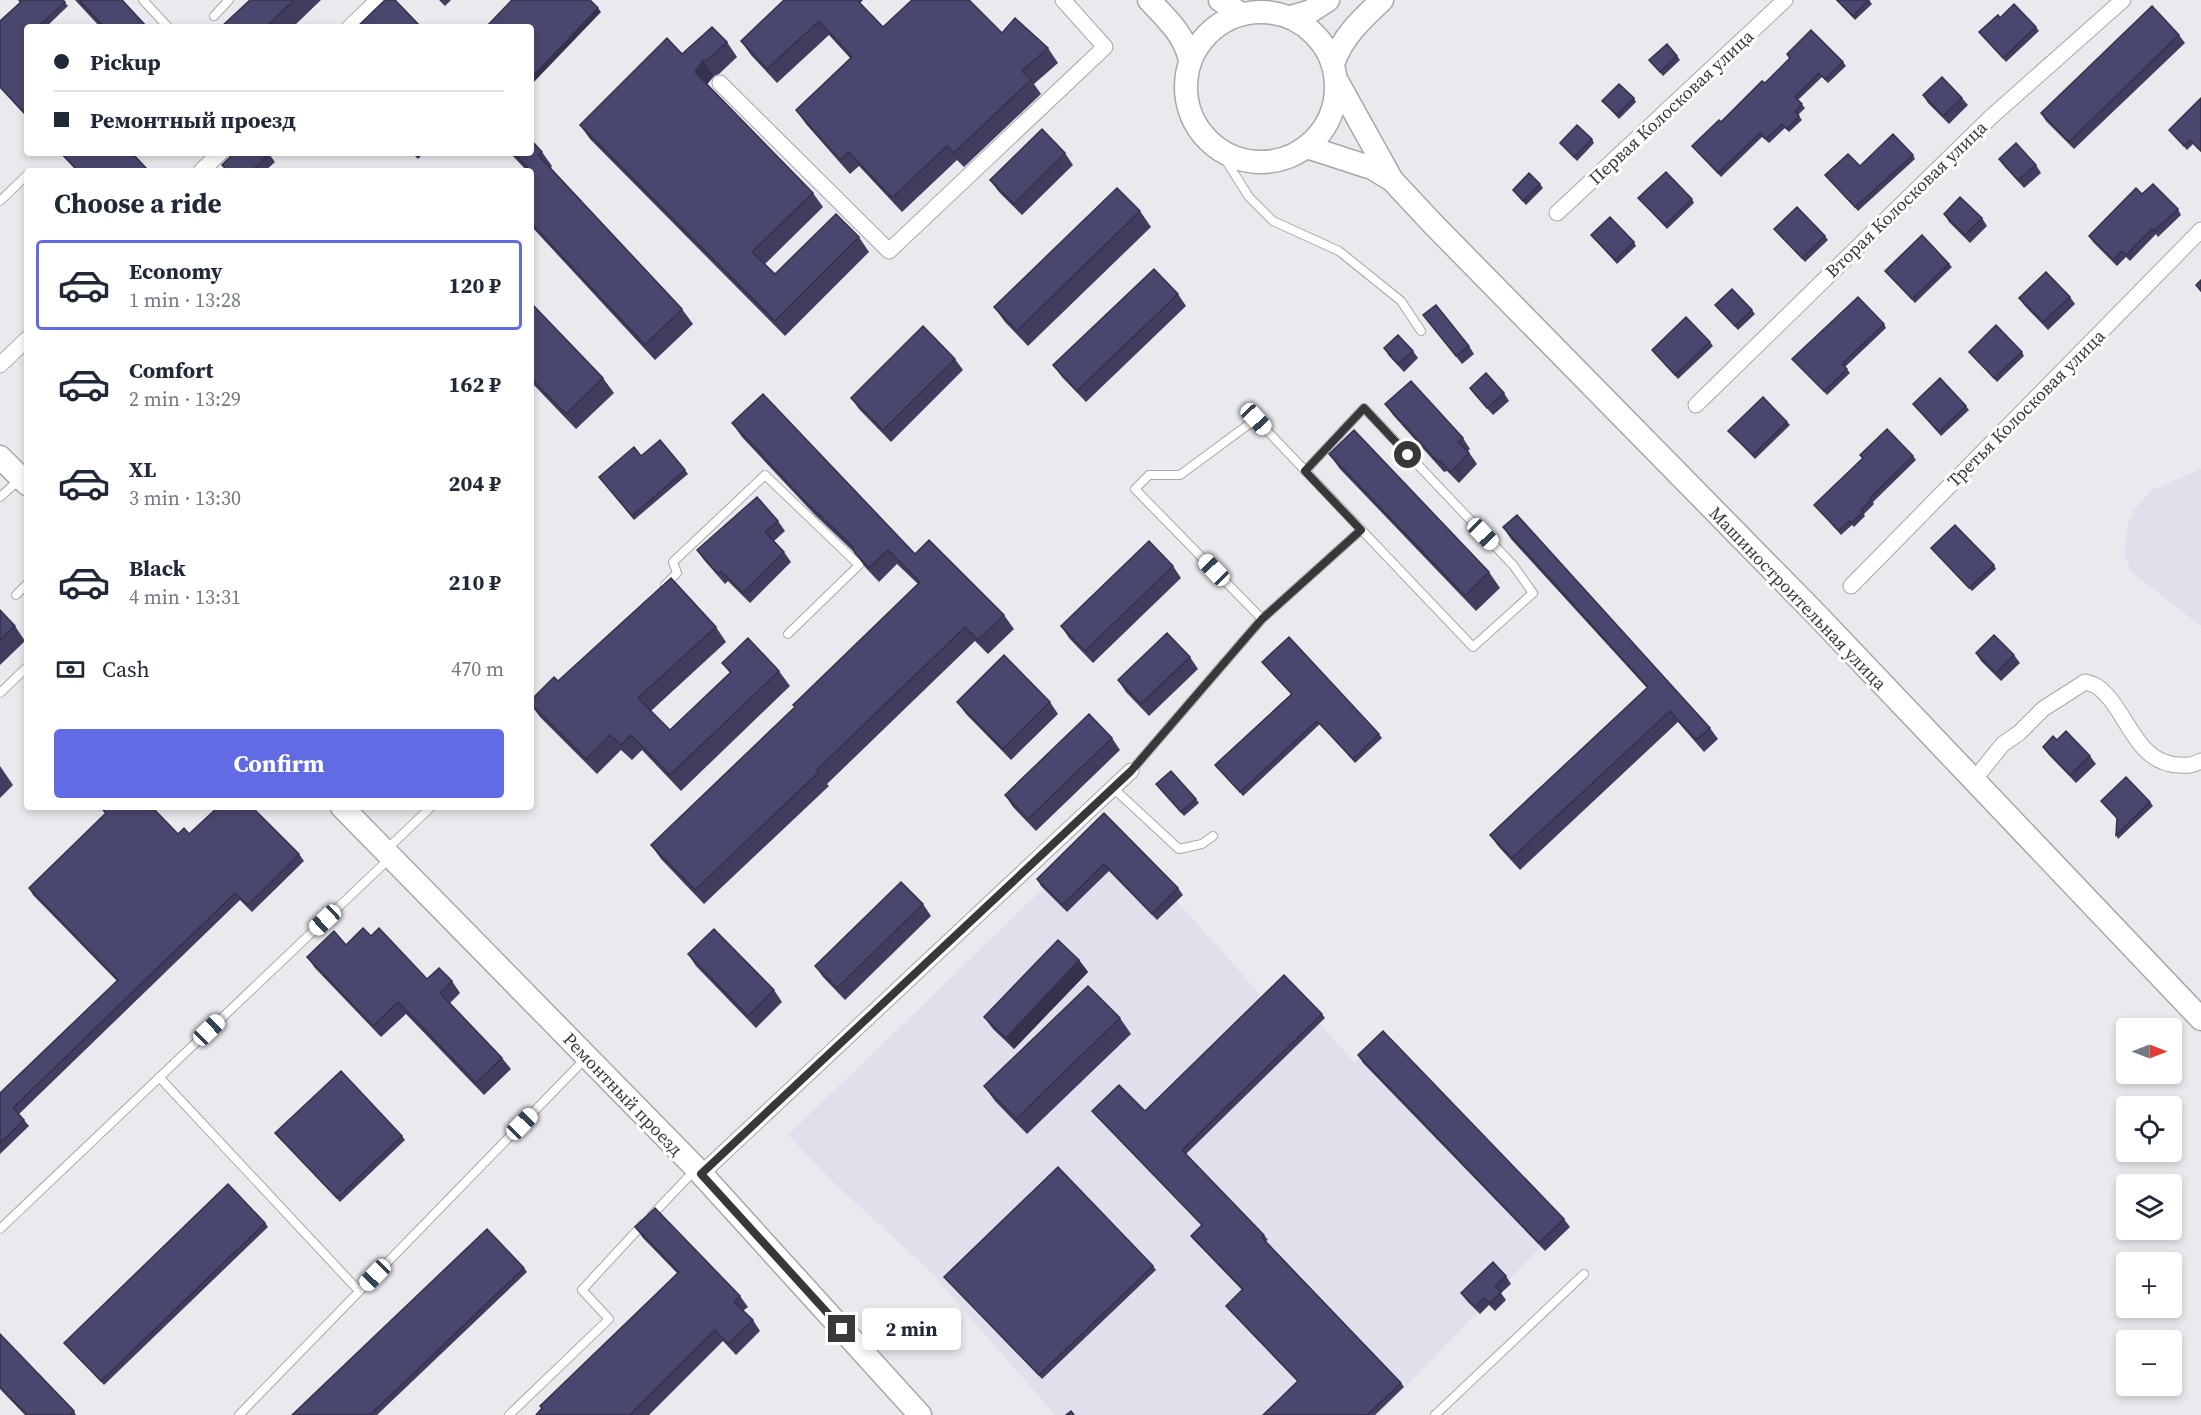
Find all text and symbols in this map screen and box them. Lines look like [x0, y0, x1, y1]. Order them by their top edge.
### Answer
street label: Первая Колосковая улица [1583, 23, 1760, 190]
text: Pickup [90, 47, 161, 77]
text: Ремонтный проезд [90, 105, 296, 135]
street label: Вторая Колосковая улица [1820, 114, 1993, 283]
text: Choose a ride [54, 185, 222, 222]
text: Economy [129, 256, 223, 286]
icon: car [57, 258, 111, 312]
text: 120 ₽ [449, 270, 501, 300]
text: 1 min · 13:28 [129, 286, 241, 314]
street label: Третья Колосковая улица [1942, 323, 2111, 492]
text: Comfort [129, 355, 213, 385]
icon: car [57, 357, 111, 411]
text: 162 ₽ [449, 369, 501, 399]
text: 2 min · 13:29 [129, 385, 241, 413]
car [1237, 400, 1275, 438]
route start [1394, 441, 1421, 468]
text: XL [129, 454, 156, 484]
icon: car [57, 456, 111, 510]
text: 204 ₽ [449, 468, 501, 498]
text: 3 min · 13:30 [129, 484, 241, 512]
street label: Машиностроительная улица [1704, 501, 1893, 696]
car [1464, 515, 1502, 553]
car [1195, 551, 1233, 589]
text: Black [129, 553, 186, 583]
icon: car [57, 555, 111, 609]
text: 210 ₽ [449, 567, 501, 597]
text: 4 min · 13:31 [129, 583, 241, 611]
icon: cash [54, 653, 87, 686]
text: Cash [102, 654, 150, 684]
text: 470 m [451, 655, 504, 683]
button: Confirm [54, 729, 504, 798]
car [306, 901, 344, 939]
car [190, 1011, 228, 1049]
north arrow [2116, 1018, 2182, 1084]
map controls [2116, 1018, 2182, 1396]
street label: Ремонтный проезд [558, 1027, 688, 1161]
button: locate [2116, 1096, 2182, 1162]
car [503, 1105, 541, 1143]
button: layers [2116, 1174, 2182, 1240]
button: + [2116, 1252, 2182, 1318]
car [356, 1256, 394, 1294]
callout: 2 min [863, 1308, 962, 1350]
route end [828, 1315, 855, 1342]
text: 2 min [886, 1315, 937, 1343]
button: − [2116, 1330, 2182, 1396]

